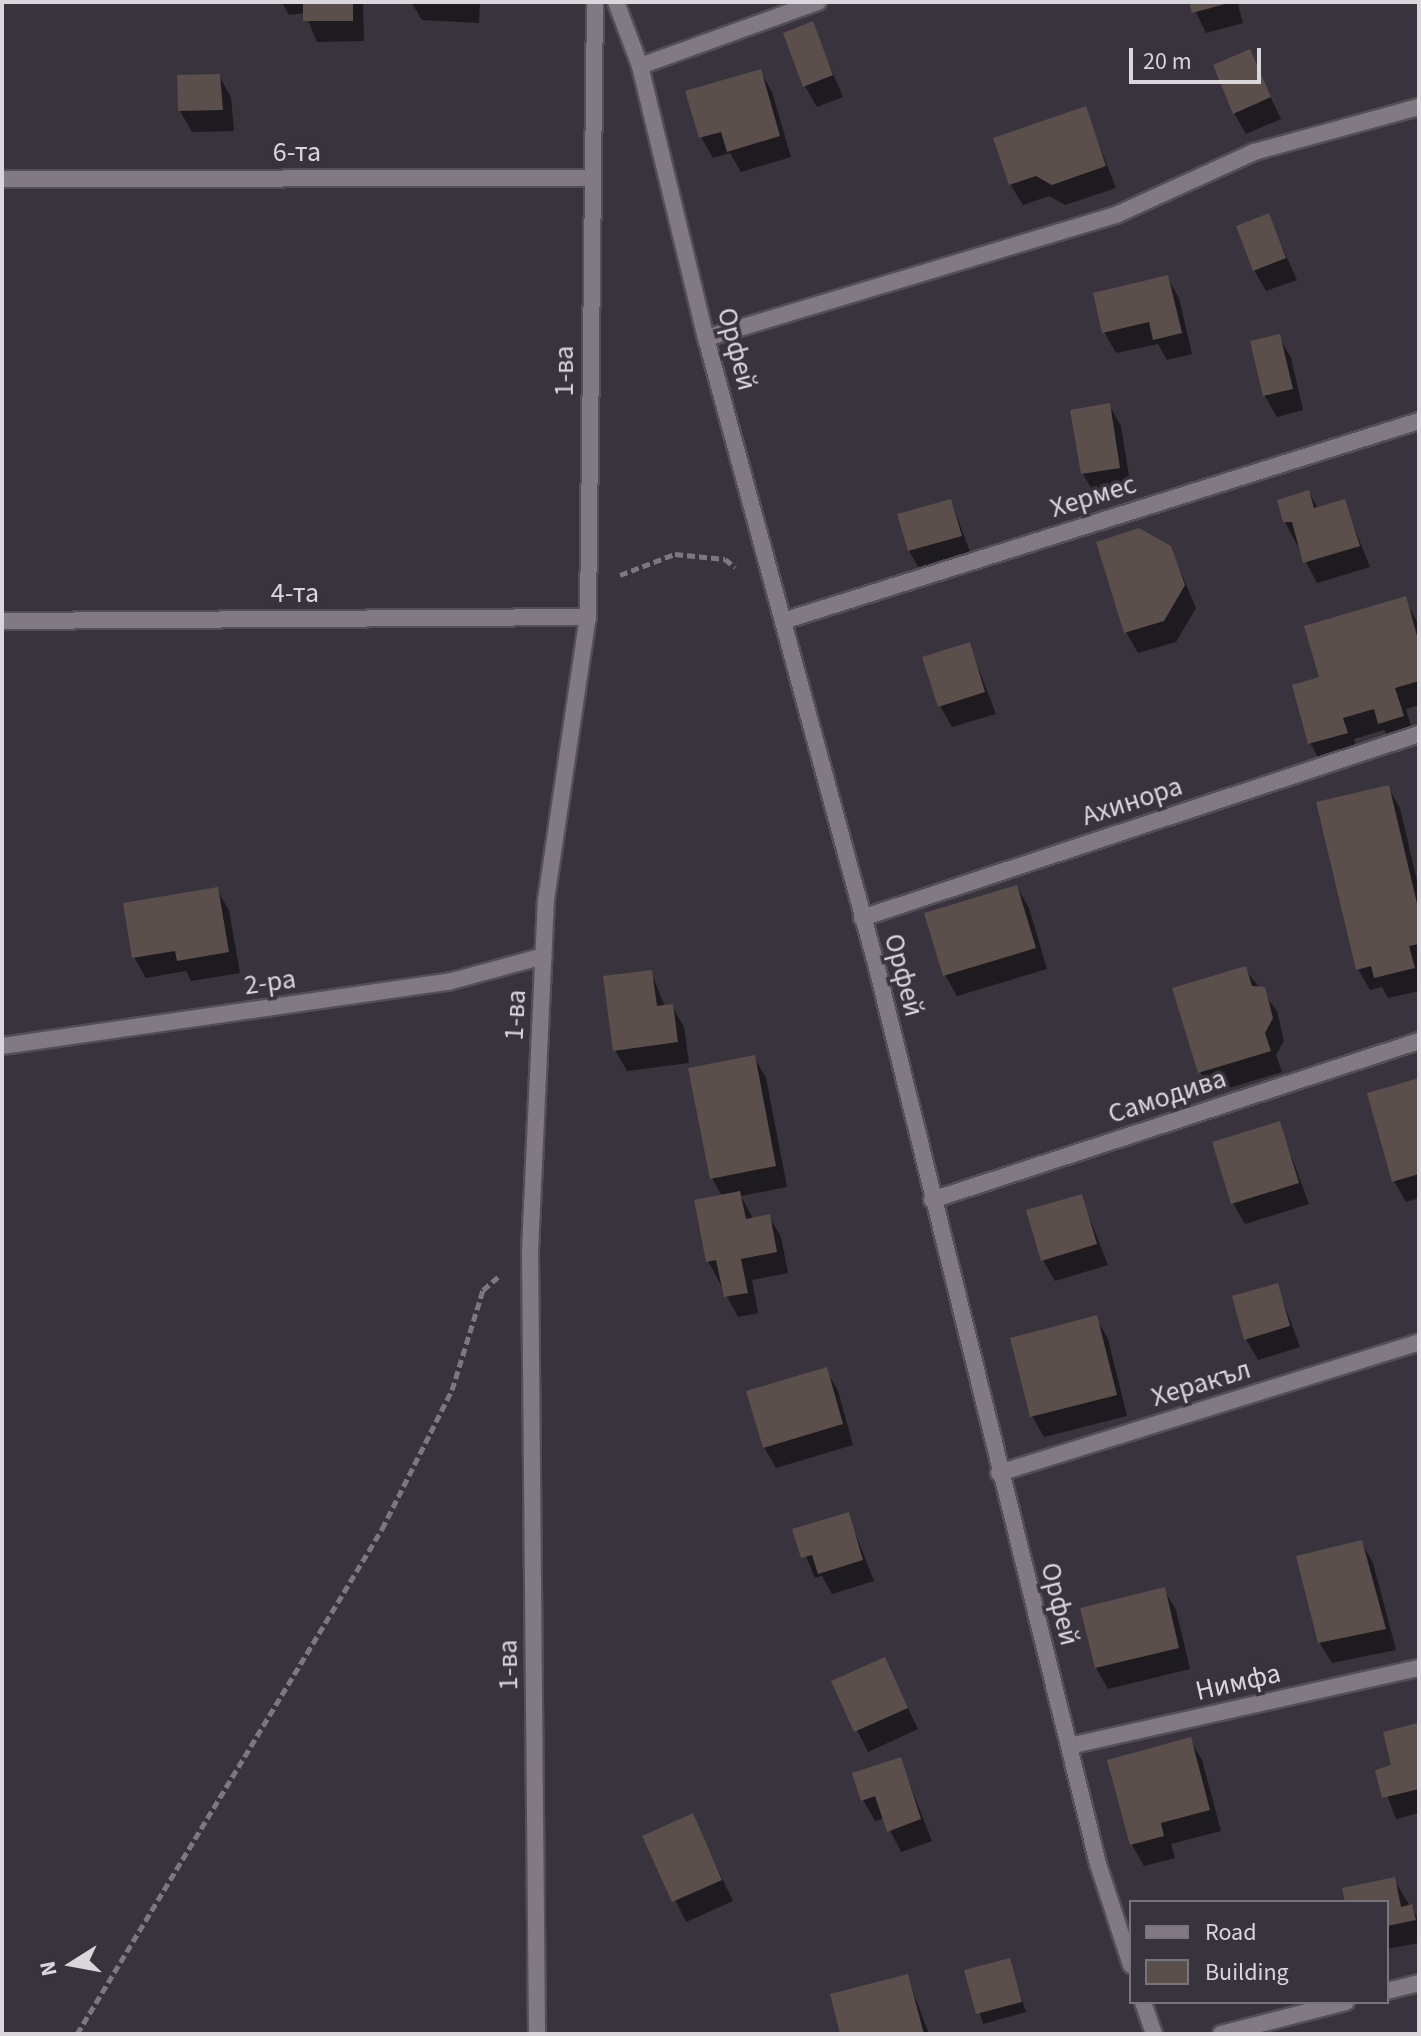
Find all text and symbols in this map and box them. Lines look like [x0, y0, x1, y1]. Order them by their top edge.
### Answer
scale bar [1133, 32, 1265, 82]
text: 20 m [1143, 44, 1192, 79]
street label: 6-та [273, 135, 321, 169]
street label: Орфей [710, 304, 764, 394]
street label: 1-ва [547, 346, 581, 396]
street label: Хермес [1046, 467, 1140, 525]
street label: 4-та [271, 576, 319, 610]
street label: Ахинора [1078, 769, 1186, 833]
street label: Орфей [877, 930, 931, 1020]
street label: 2-ра [242, 962, 298, 1002]
street label: 1-ва [497, 989, 533, 1041]
street label: Самодива [1104, 1061, 1230, 1131]
street label: Херакъл [1147, 1352, 1255, 1414]
street label: Орфей [1033, 1559, 1087, 1649]
street label: 1-ва [491, 1639, 525, 1691]
street label: Нимфа [1192, 1656, 1284, 1708]
legend [1129, 1900, 1389, 2004]
text: Road [1205, 1915, 1257, 1950]
north arrow [32, 1924, 112, 2004]
text: Building [1205, 1955, 1289, 1990]
text: N [31, 1958, 66, 1979]

